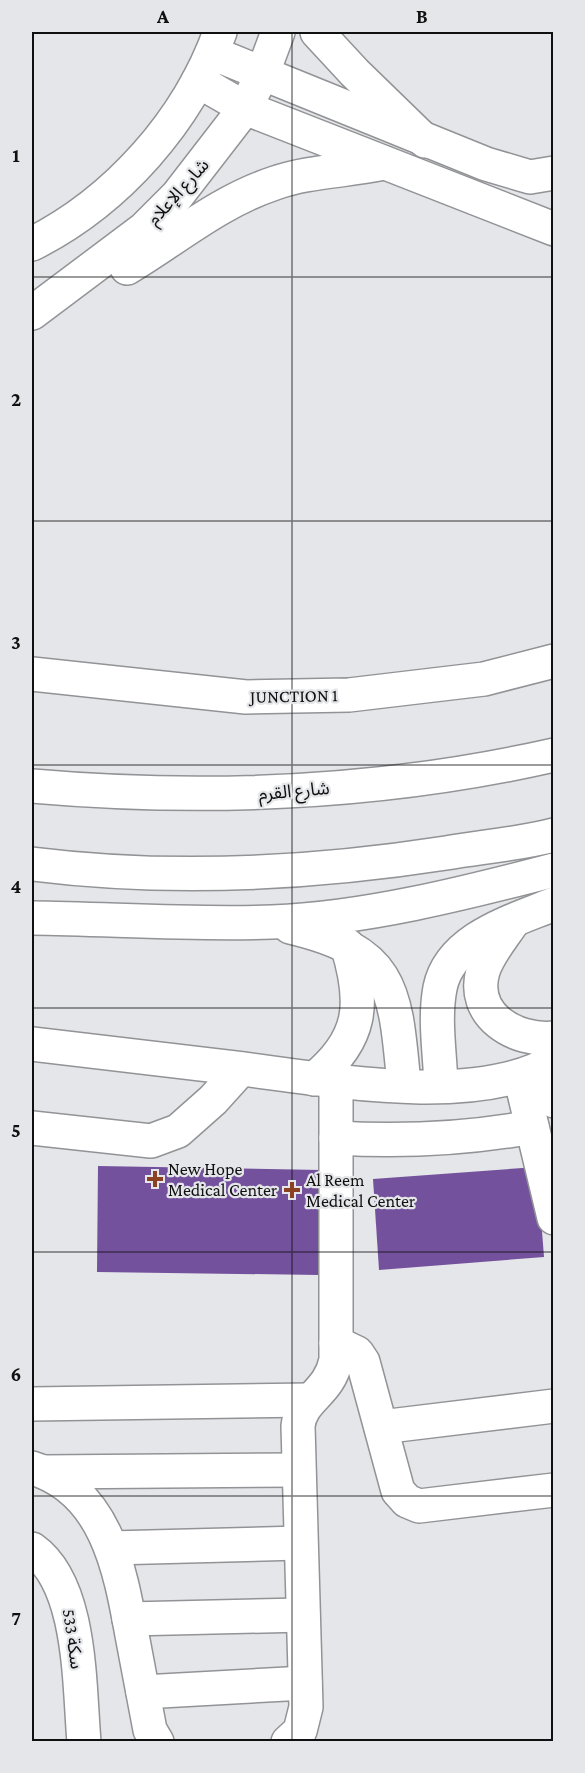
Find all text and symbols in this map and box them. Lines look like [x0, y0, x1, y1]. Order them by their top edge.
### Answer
text: A [156, 5, 170, 27]
text: B [416, 5, 428, 27]
text: 1 [12, 144, 20, 166]
street label: شارع الإعلام [143, 155, 216, 232]
text: 2 [11, 388, 21, 410]
text: 3 [11, 631, 21, 653]
street label: JUNCTION 1 [248, 685, 338, 707]
street label: شارع القرم [258, 778, 331, 808]
text: 4 [11, 875, 22, 897]
text: 5 [11, 1119, 21, 1141]
place label: New Hope Medical Center [168, 1159, 278, 1200]
marker: New Hope Medical Center [146, 1170, 164, 1188]
place label: Al Reem Medical Center [306, 1170, 416, 1211]
marker: Al Reem Medical Center [283, 1181, 301, 1199]
text: 6 [11, 1363, 21, 1385]
text: 7 [11, 1607, 21, 1629]
street label: سكة 533 [59, 1608, 87, 1670]

